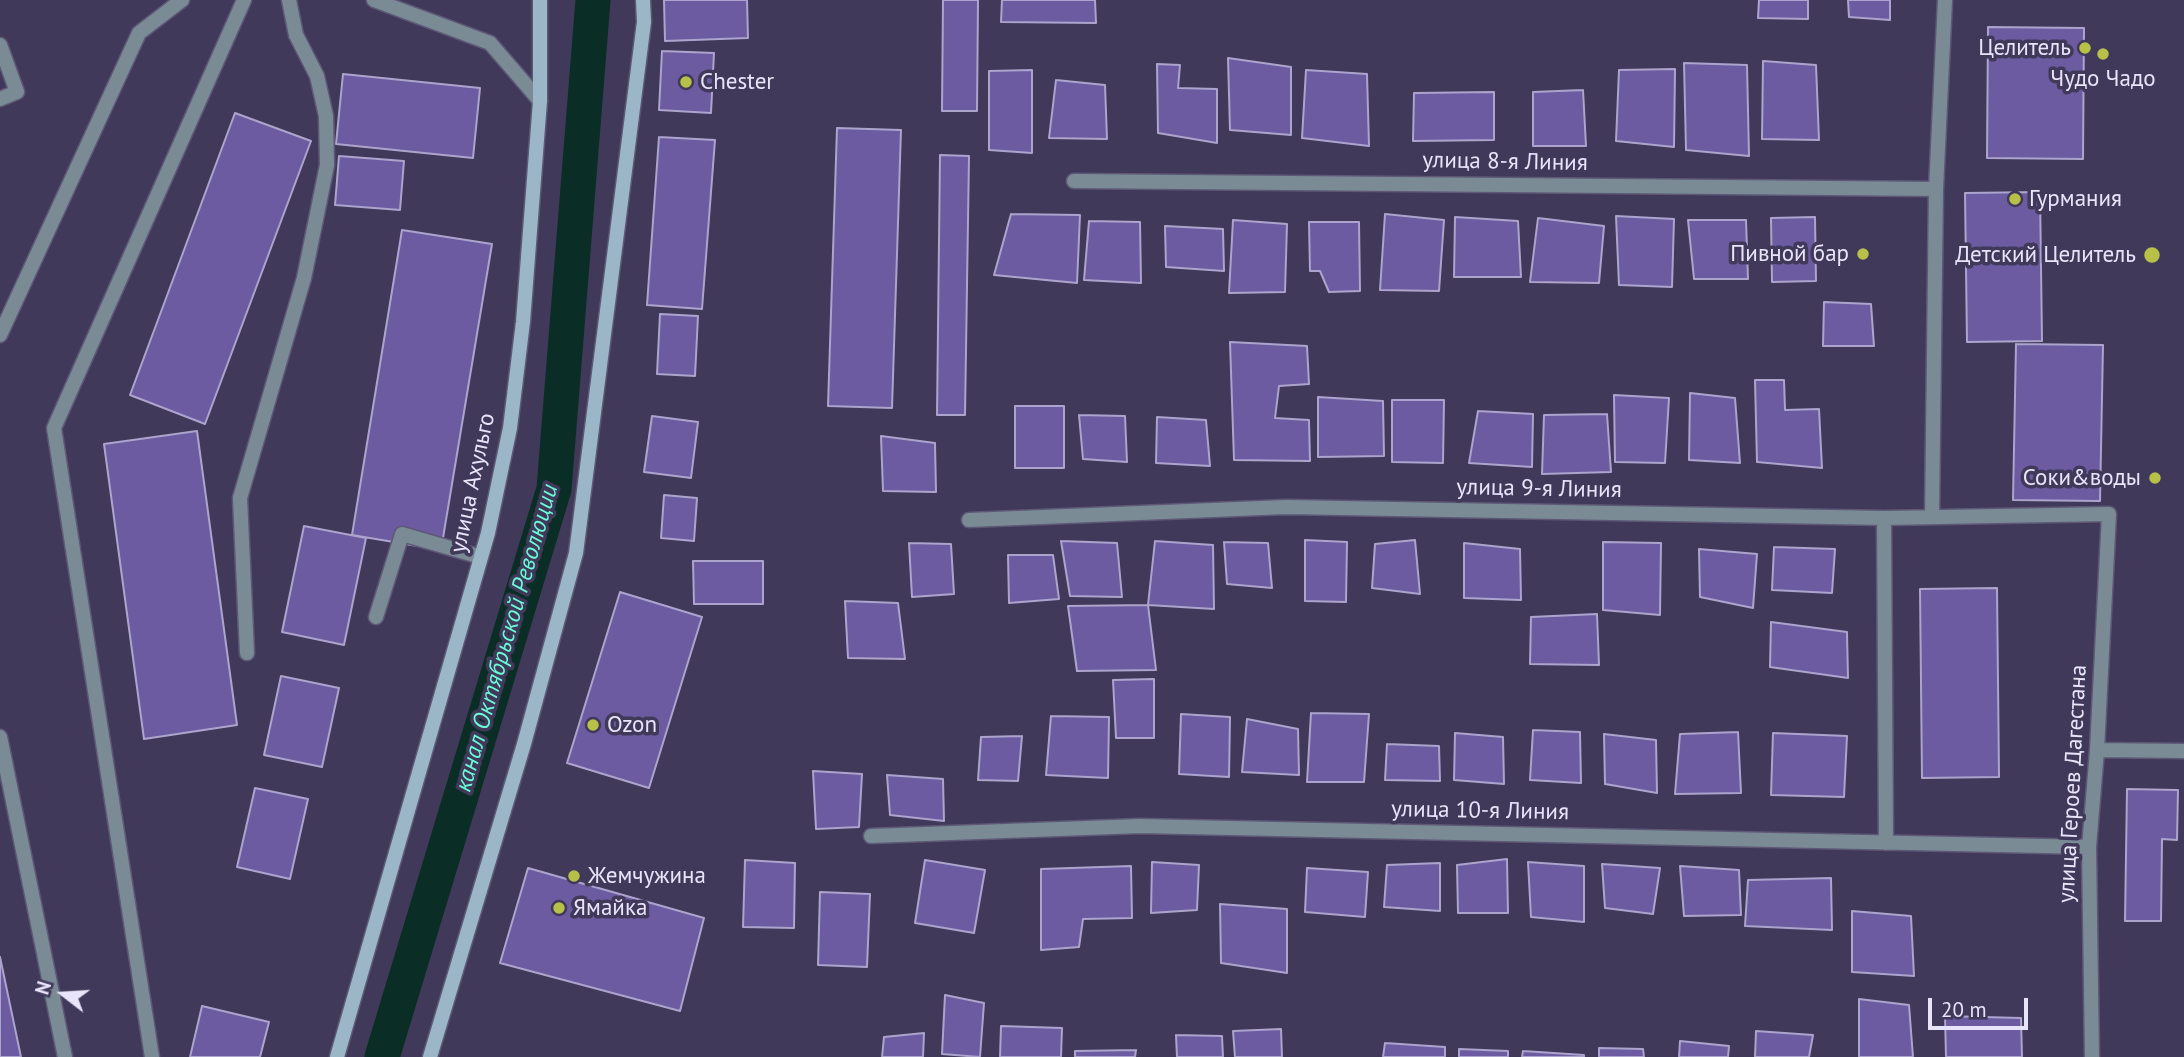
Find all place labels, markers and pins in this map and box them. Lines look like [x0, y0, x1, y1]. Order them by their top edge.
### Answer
place label: Целитель [1978, 34, 2071, 62]
marker: Целитель [2077, 40, 2093, 56]
marker: Чудо Чадо [2095, 46, 2111, 62]
place label: Чудо Чадо [2050, 65, 2156, 93]
place label: Chester [700, 68, 774, 96]
marker: Chester [678, 74, 694, 90]
place label: Гурмания [2029, 185, 2122, 213]
marker: Гурмания [2007, 191, 2023, 207]
place label: Пивной бар [1730, 240, 1849, 268]
place label: Детский Целитель [1955, 241, 2136, 269]
marker: Детский Целитель [2142, 245, 2162, 265]
marker: Пивной бар [1855, 246, 1871, 262]
place label: Соки&воды [2023, 464, 2141, 492]
marker: Соки&воды [2147, 470, 2163, 486]
place label: Ozon [607, 711, 657, 739]
marker: Ozon [585, 717, 601, 733]
place label: Жемчужина [588, 862, 706, 890]
marker: Жемчужина [566, 868, 582, 884]
place label: Ямайка [573, 894, 647, 922]
marker: Ямайка [551, 900, 567, 916]

